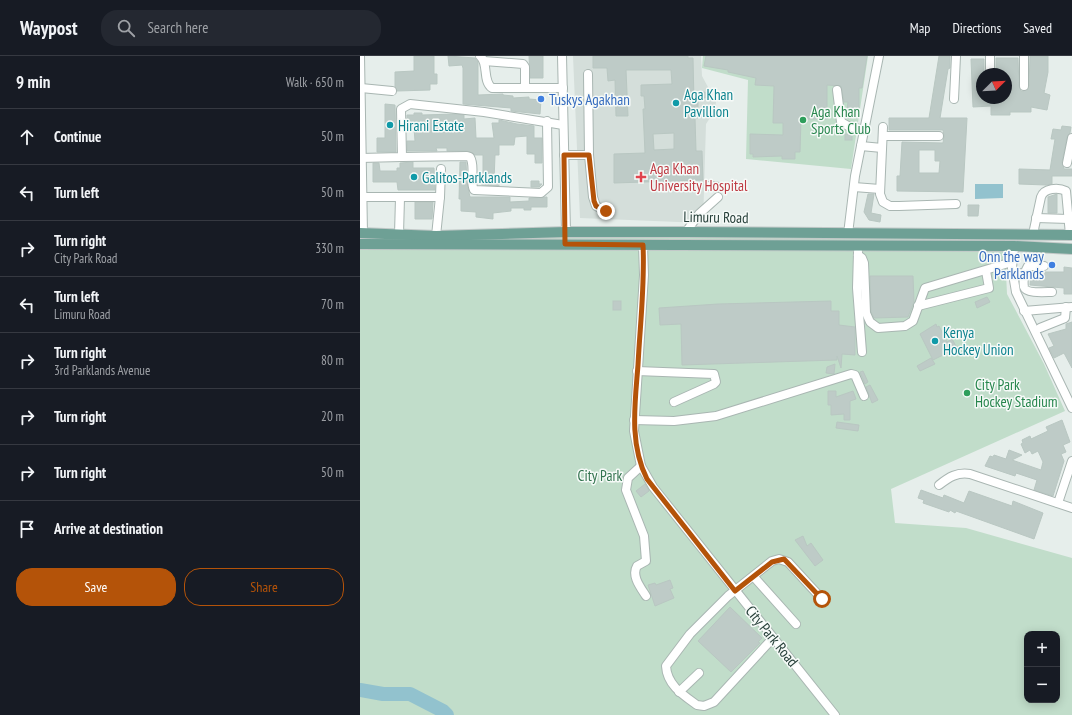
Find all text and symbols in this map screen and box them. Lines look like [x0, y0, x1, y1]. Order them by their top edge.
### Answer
search box [101, 10, 381, 46]
text: Waypost [20, 16, 77, 40]
icon: search [115, 17, 137, 39]
text: Search here [147, 18, 208, 37]
text: Map [910, 19, 930, 37]
text: Directions [952, 19, 1001, 37]
text: Saved [1023, 19, 1052, 37]
north arrow [976, 68, 1012, 104]
text: 9 min [16, 71, 50, 93]
text: Walk · 650 m [286, 74, 344, 91]
place label: Aga Khan Pavillion [684, 85, 733, 121]
place label: Tuskys Agakhan [549, 90, 630, 109]
marker: Tuskys Agakhan [536, 94, 546, 104]
marker: Aga Khan Pavillion [671, 98, 681, 108]
place label: Aga Khan Sports Club [811, 102, 871, 138]
marker: Aga Khan Sports Club [798, 115, 808, 125]
place label: Hirani Estate [398, 116, 464, 135]
marker: Hirani Estate [385, 120, 395, 130]
icon: ahead [16, 126, 38, 148]
text: Continue [54, 127, 101, 146]
text: 50 m [321, 128, 344, 145]
place label: Aga Khan University Hospital [650, 159, 748, 195]
place label: Galitos-Parklands [422, 168, 512, 187]
marker: Aga Khan University Hospital [635, 171, 647, 183]
marker: Galitos-Parklands [409, 172, 419, 182]
icon: left [16, 182, 38, 204]
text: Turn left [54, 183, 99, 202]
text: 50 m [321, 184, 344, 201]
route end [597, 202, 615, 220]
street label: Limuru Road [683, 207, 749, 227]
text: Turn right [54, 231, 106, 250]
icon: right [16, 238, 38, 260]
text: 330 m [315, 240, 344, 257]
place label: Onn the way Parklands [979, 247, 1044, 283]
text: City Park Road [54, 250, 117, 267]
marker: Onn the way Parklands [1047, 260, 1057, 270]
text: Turn left [54, 287, 99, 306]
icon: left [16, 294, 38, 316]
text: 70 m [321, 296, 344, 313]
text: Limuru Road [54, 306, 110, 323]
place label: Kenya Hockey Union [943, 323, 1014, 359]
marker: Kenya Hockey Union [930, 336, 940, 346]
text: Turn right [54, 343, 106, 362]
icon: right [16, 350, 38, 372]
text: 80 m [321, 352, 344, 369]
text: 3rd Parklands Avenue [54, 362, 150, 379]
place label: City Park Hockey Stadium [975, 375, 1057, 411]
marker: City Park Hockey Stadium [962, 388, 972, 398]
icon: right [16, 406, 38, 428]
text: Turn right [54, 407, 106, 426]
text: 20 m [321, 408, 344, 425]
icon: right [16, 462, 38, 484]
text: Turn right [54, 463, 106, 482]
text: 50 m [321, 464, 344, 481]
park label: City Park [578, 466, 623, 485]
icon: arrive [16, 518, 38, 540]
text: Arrive at destination [54, 519, 163, 538]
button: Save [16, 568, 176, 606]
button: Share [184, 568, 344, 606]
route start [813, 590, 831, 608]
street label: City Park Road [742, 602, 802, 670]
map controls [1024, 631, 1060, 703]
button: + [1024, 631, 1060, 667]
button: − [1024, 667, 1060, 703]

